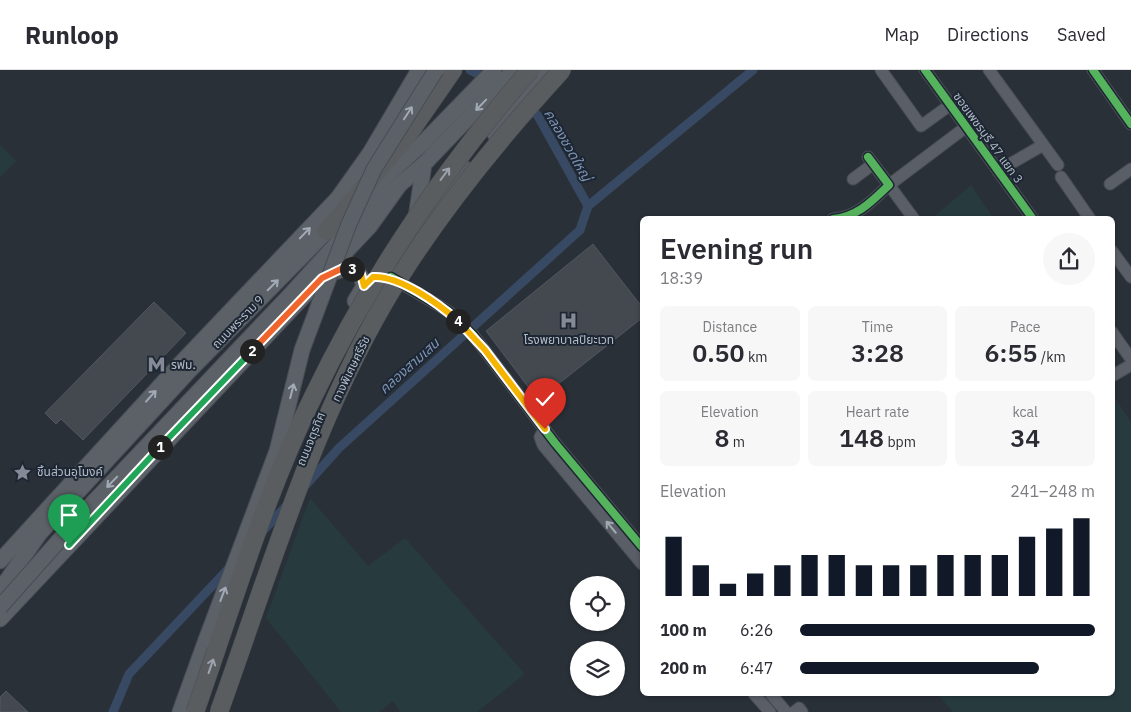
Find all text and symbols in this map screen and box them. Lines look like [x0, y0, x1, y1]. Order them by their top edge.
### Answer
text: Runloop [25, 19, 119, 51]
text: Map [884, 23, 919, 46]
text: Directions [947, 23, 1029, 46]
text: Saved [1057, 23, 1106, 46]
street label: ซอยเพชรบุรี 47 แยก 3 [950, 89, 1026, 186]
one-way arrow [475, 99, 487, 112]
one-way arrow [402, 106, 413, 120]
water label: คลองชวดใหญ่ [540, 106, 597, 186]
one-way arrow [440, 167, 450, 181]
one-way arrow [299, 227, 311, 239]
text: Evening run [660, 230, 813, 267]
button: share [1043, 233, 1095, 285]
pin: 3 [340, 256, 364, 282]
text: 3 [348, 260, 357, 278]
text: 18:39 [660, 268, 703, 288]
one-way arrow [267, 279, 280, 291]
street label: ถนนพระราม 9 [209, 292, 267, 351]
pin: 4 [446, 308, 470, 334]
hospital icon: โรงพยาบาลปิยะเวท [559, 311, 579, 331]
text: 4 [454, 312, 463, 330]
text: Distance [703, 318, 757, 336]
text: Time [862, 318, 893, 336]
text: Pace [1010, 318, 1040, 336]
place label: โรงพยาบาลปิยะเวท [524, 332, 614, 347]
street label: ทางพิเศษศรีรัช [328, 333, 373, 404]
water label: คลองสามเสน [375, 333, 444, 398]
text: 0.50 [692, 336, 745, 369]
text: 3:28 [851, 336, 904, 369]
text: 6:55 [985, 336, 1038, 369]
pin: 2 [240, 338, 264, 364]
text: 2 [248, 342, 257, 360]
text: km [745, 348, 768, 366]
text: /km [1038, 348, 1066, 366]
metro station icon: รฟม. [147, 355, 167, 375]
place label: รฟม. [171, 357, 196, 372]
pin [524, 378, 566, 429]
one-way arrow [288, 383, 297, 399]
icon: check [531, 385, 559, 413]
one-way arrow [145, 389, 157, 402]
text: Elevation [701, 403, 759, 421]
text: Heart rate [846, 403, 909, 421]
text: kcal [1012, 403, 1038, 421]
street label: ถนนจตุรทิศ [293, 410, 328, 468]
text: 8 [715, 421, 730, 454]
text: 148 [839, 421, 884, 454]
text: 34 [1010, 421, 1040, 454]
text: m [730, 433, 745, 451]
text: bpm [884, 433, 916, 451]
pin: 1 [148, 434, 172, 460]
text: 1 [156, 438, 165, 456]
place icon: ชิ้นส่วนอุโมงค์ [13, 462, 33, 482]
place label: ชิ้นส่วนอุโมงค์ [37, 464, 103, 479]
one-way arrow [106, 476, 118, 489]
text: Elevation [660, 481, 726, 501]
text: 241–248 m [1010, 481, 1095, 501]
pin [48, 494, 90, 545]
icon: arrive [55, 501, 83, 529]
one-way arrow [606, 521, 617, 534]
map controls [570, 576, 625, 696]
button: locate [570, 576, 625, 631]
one-way arrow [219, 587, 228, 602]
text: 100 m [660, 620, 707, 640]
text: 6:26 [740, 620, 773, 640]
button: layers [570, 641, 625, 696]
text: 200 m [660, 658, 707, 678]
text: 6:47 [740, 658, 773, 678]
one-way arrow [207, 659, 216, 674]

